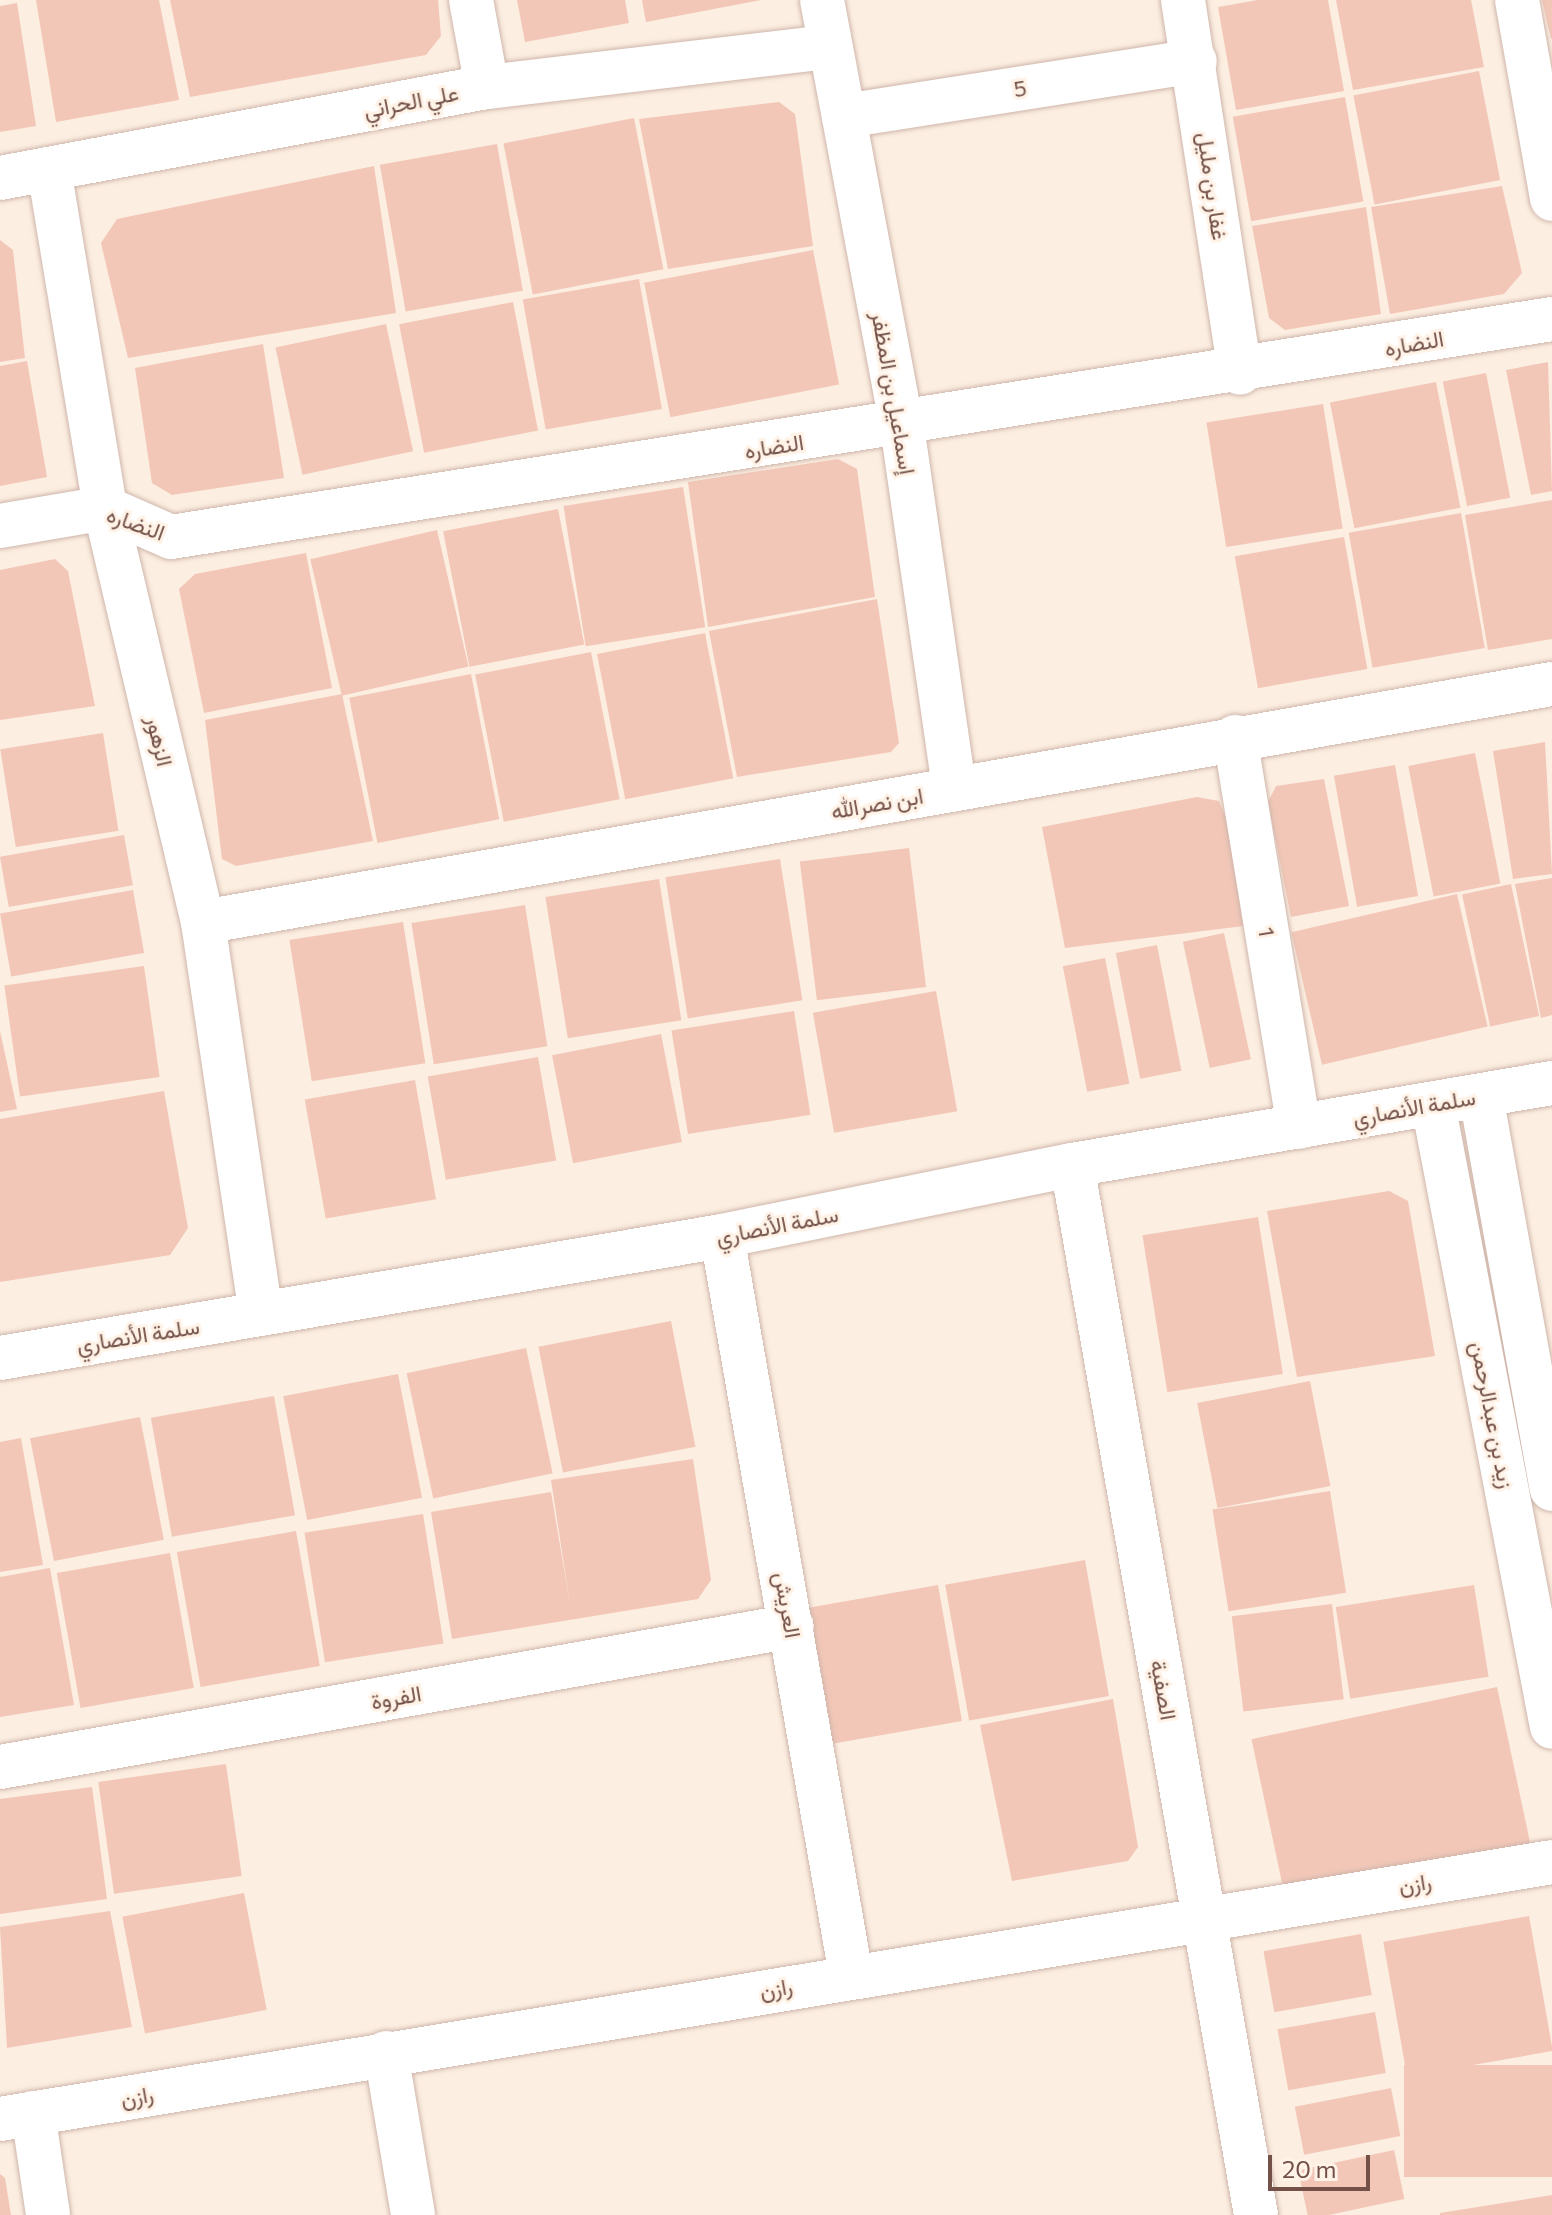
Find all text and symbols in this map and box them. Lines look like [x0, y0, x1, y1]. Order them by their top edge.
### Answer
street label: 5 [1012, 74, 1028, 102]
street label: علي الحراني [361, 79, 461, 123]
street label: غفار بن مليل [1192, 130, 1234, 242]
street label: إسماعيل بن المظفر [867, 310, 921, 476]
street label: النضاره [1382, 325, 1446, 361]
street label: النضاره [743, 428, 805, 464]
street label: النضاره [103, 500, 169, 546]
street label: الزهور [141, 713, 179, 769]
street label: ابن نصرالله [829, 782, 925, 824]
street label: 1 [1253, 925, 1281, 939]
street label: سلمة الأنصاري [1351, 1083, 1477, 1131]
street label: سلمة الأنصاري [714, 1200, 840, 1250]
street label: سلمة الأنصاري [75, 1312, 201, 1358]
street label: زيد بن عبدالرحمن [1466, 1339, 1520, 1491]
street label: العريش [769, 1570, 807, 1640]
street label: الصفية [1146, 1658, 1182, 1722]
street label: الفروة [369, 1680, 423, 1714]
street label: رازن [1397, 1867, 1433, 1899]
street label: رازن [758, 1972, 794, 2004]
street label: رازن [119, 2080, 155, 2112]
scale bar [1272, 2139, 1374, 2189]
text: 20 m [1282, 2154, 1336, 2183]

